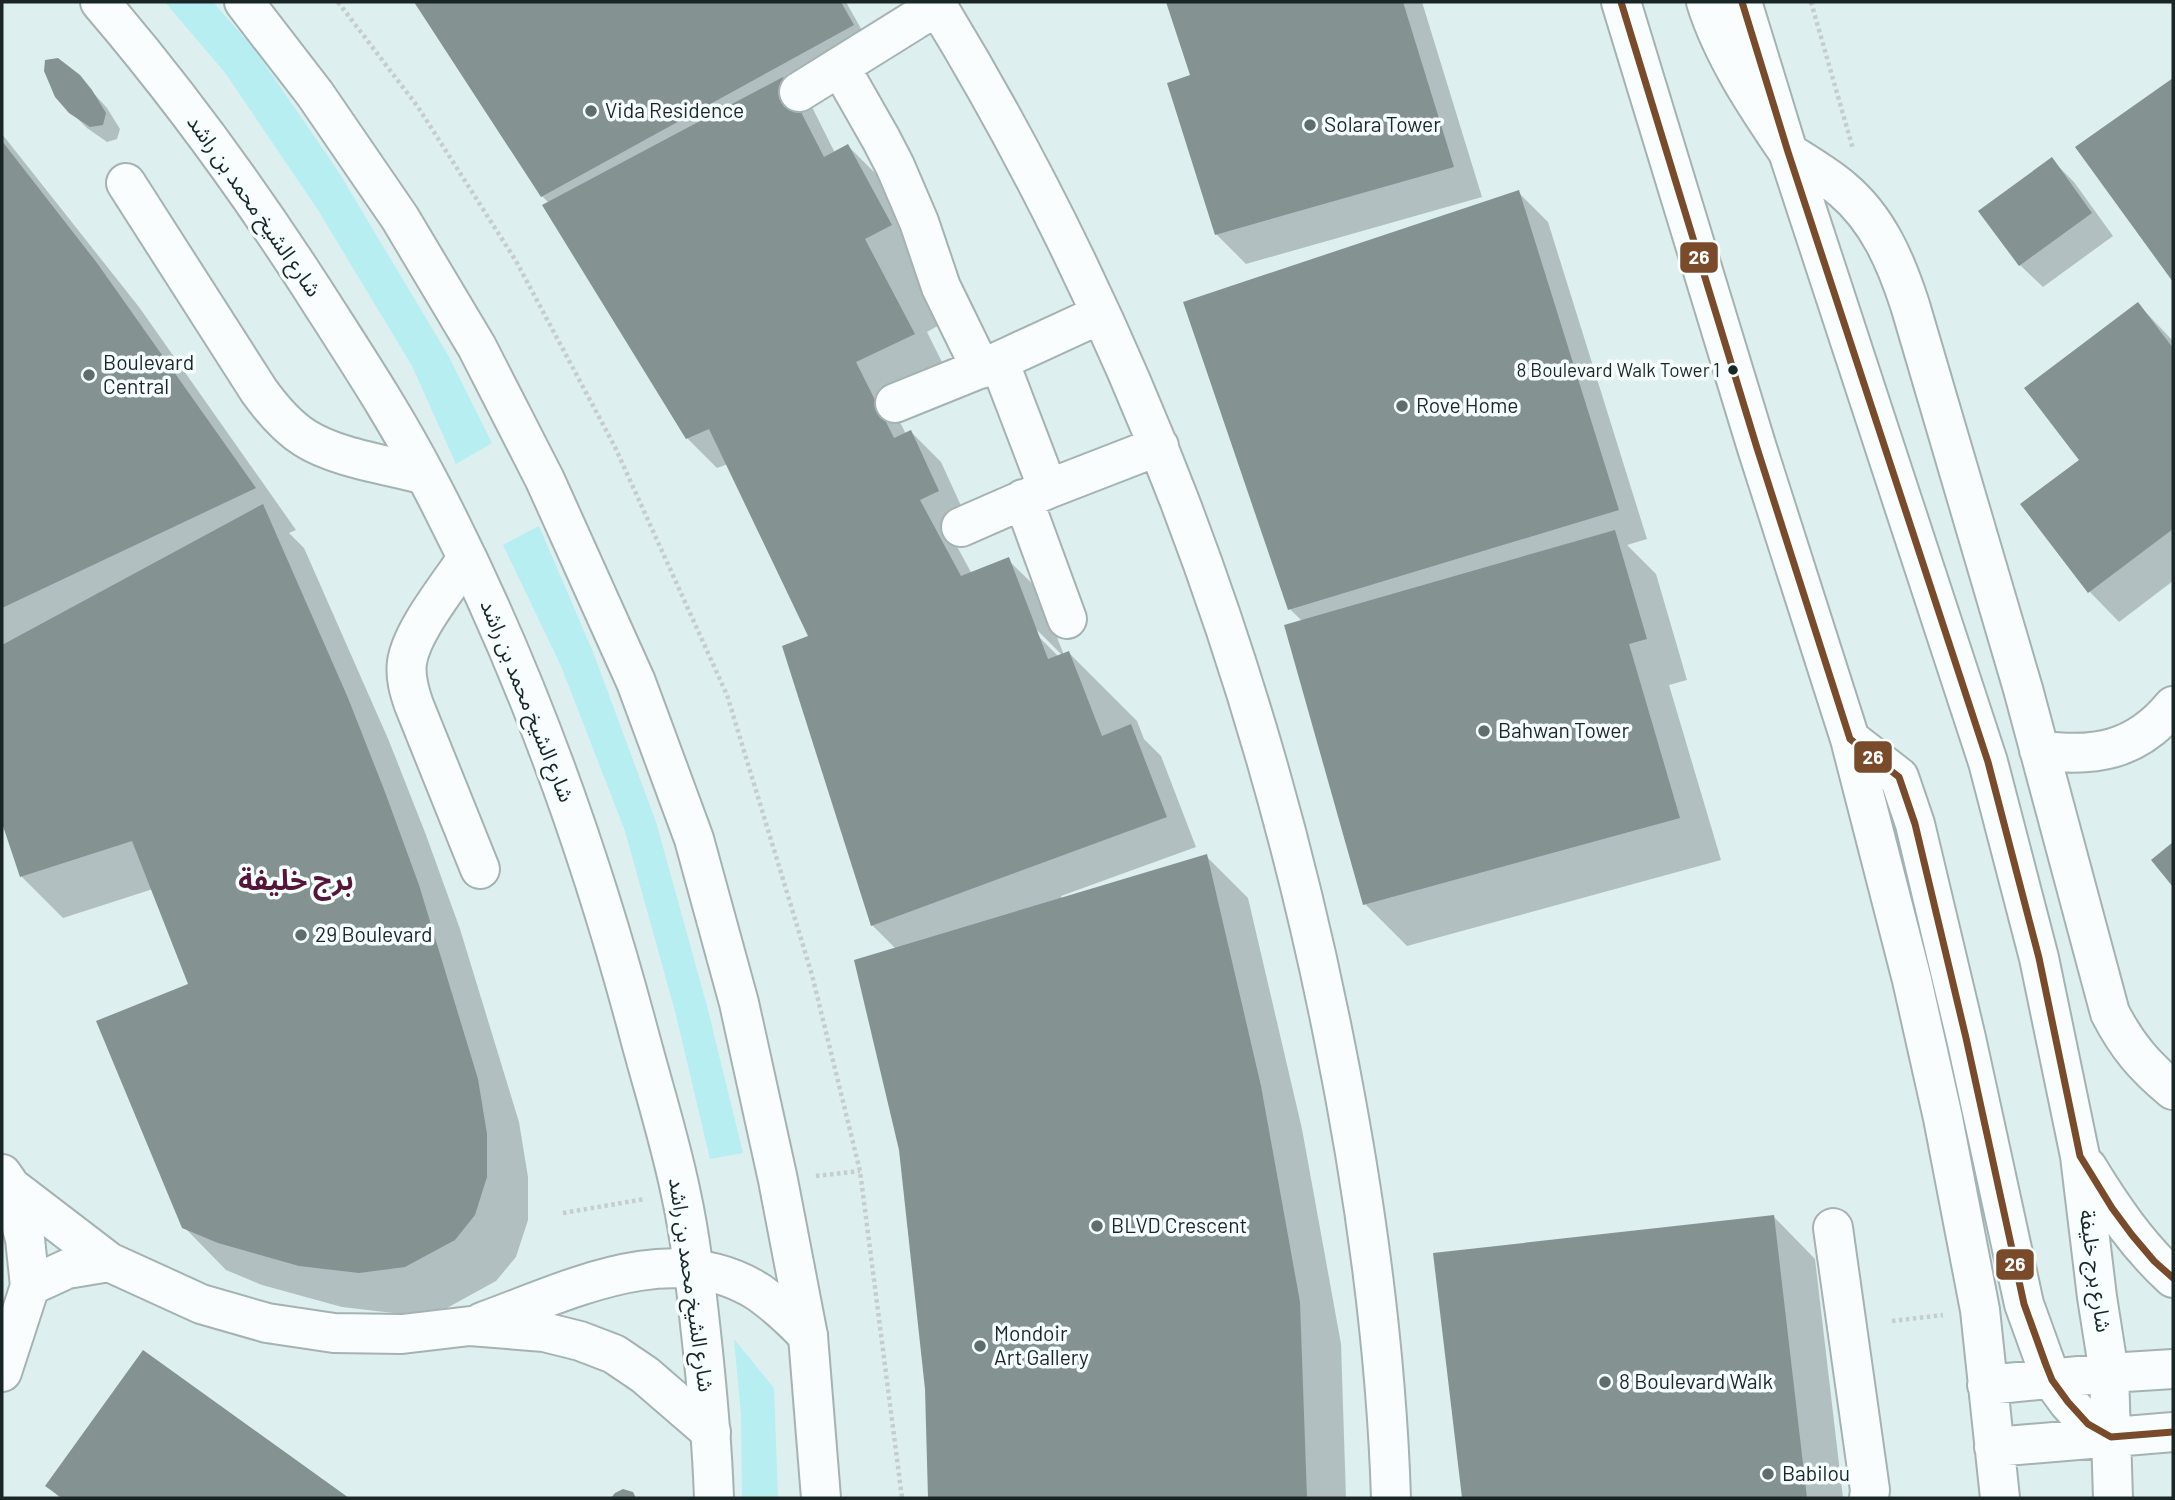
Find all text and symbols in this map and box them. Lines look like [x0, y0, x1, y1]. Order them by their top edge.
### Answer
place label: Vida Residence [605, 97, 744, 122]
marker: Vida Residence [583, 103, 599, 119]
street label: شارع الشيخ محمد بن راشد [180, 109, 327, 303]
place label: Solara Tower [1324, 111, 1441, 136]
marker: Solara Tower [1302, 117, 1318, 133]
line badge: 26 [1679, 241, 1719, 274]
text: 26 [1689, 245, 1709, 268]
place label: Boulevard Central [103, 349, 194, 398]
place label: 8 Boulevard Walk Tower 1 [1517, 358, 1720, 381]
marker: 8 Boulevard Walk Tower 1 [1726, 363, 1740, 377]
marker: Boulevard Central [81, 367, 97, 383]
place label: Rove Home [1416, 392, 1518, 417]
marker: Rove Home [1394, 398, 1410, 414]
street label: شارع الشيخ محمد بن راشد [473, 596, 580, 807]
place label: Bahwan Tower [1498, 717, 1630, 742]
marker: Bahwan Tower [1476, 723, 1492, 739]
line badge: 26 [1853, 740, 1893, 774]
text: 26 [1863, 745, 1883, 768]
district label: برج خليفة [238, 862, 354, 901]
place label: 29 Boulevard [315, 921, 433, 946]
marker: 29 Boulevard [293, 927, 309, 943]
street label: شارع الشيخ محمد بن راشد [661, 1176, 720, 1394]
street label: شارع برج خليفة [2072, 1208, 2117, 1334]
place label: BLVD Crescent [1111, 1212, 1247, 1237]
marker: BLVD Crescent [1089, 1218, 1105, 1234]
line badge: 26 [1995, 1248, 2035, 1281]
text: 26 [2005, 1252, 2025, 1275]
place label: Mondoir Art Gallery [994, 1320, 1089, 1369]
marker: Mondoir Art Gallery [972, 1338, 988, 1354]
place label: 8 Boulevard Walk [1619, 1368, 1773, 1393]
marker: 8 Boulevard Walk [1597, 1374, 1613, 1390]
place label: Babilou [1782, 1460, 1850, 1485]
marker: Babilou [1760, 1466, 1776, 1482]

